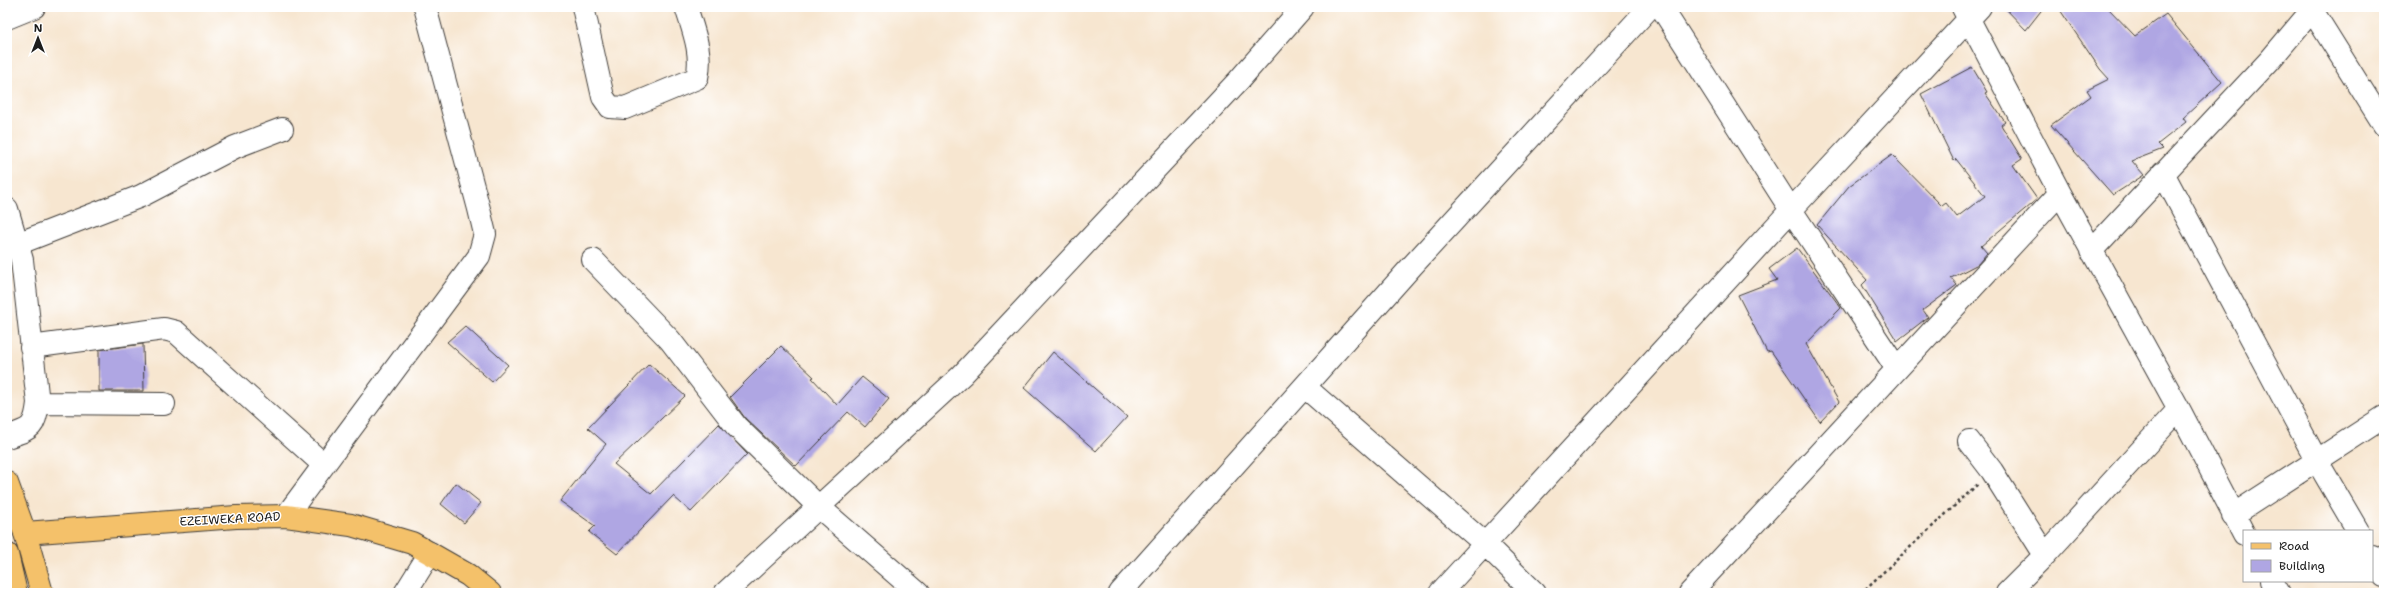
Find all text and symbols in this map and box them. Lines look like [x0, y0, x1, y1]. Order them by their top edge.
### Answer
north arrow [18, 18, 58, 58]
text: N [34, 21, 43, 36]
street label: EZEIWEKA ROAD [179, 508, 281, 530]
legend [2243, 530, 2373, 582]
text: Road [2279, 538, 2310, 554]
text: Building [2279, 558, 2325, 574]

